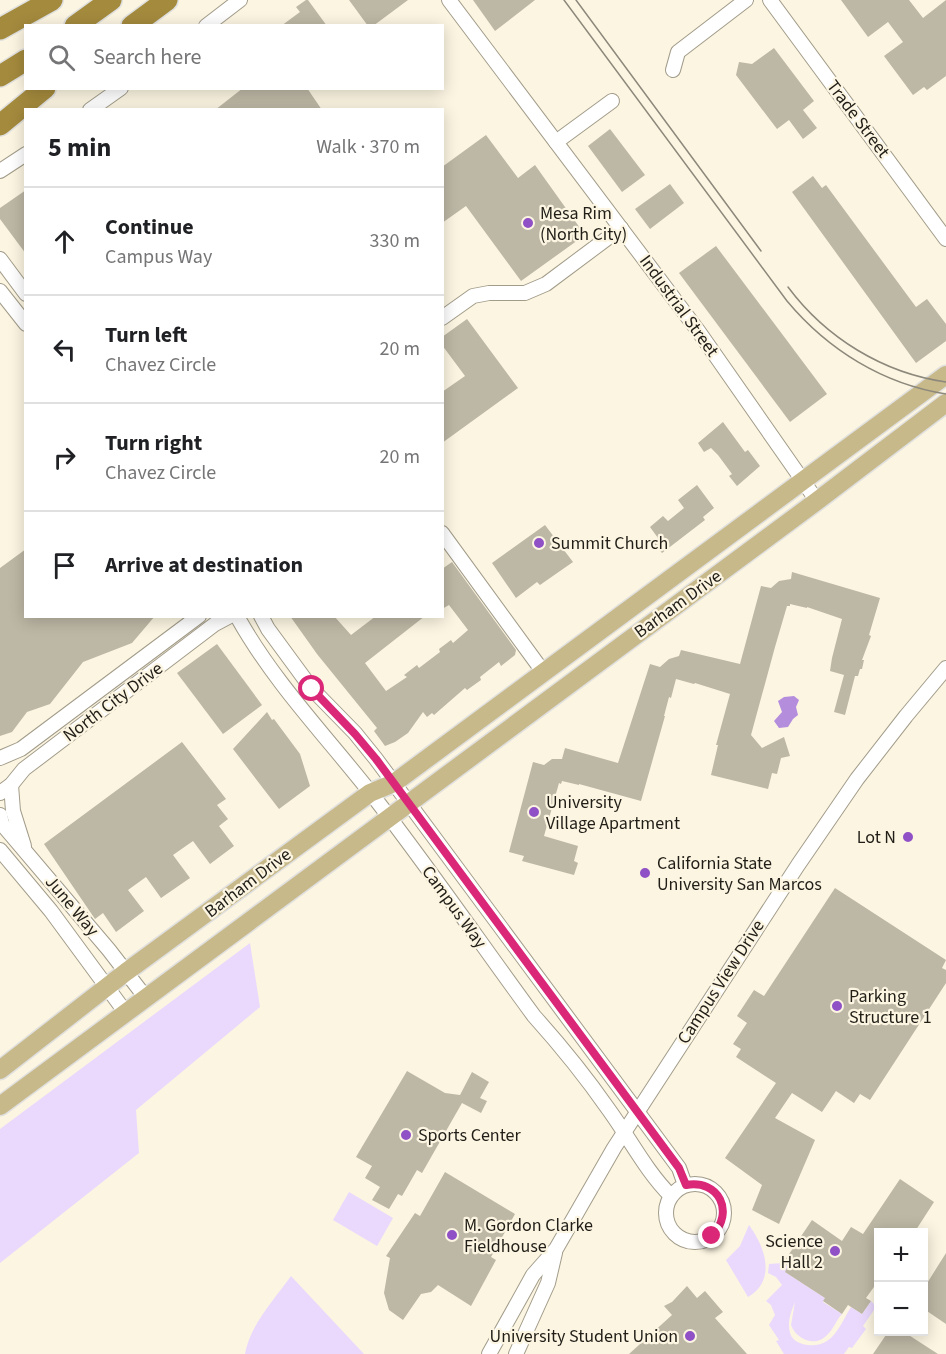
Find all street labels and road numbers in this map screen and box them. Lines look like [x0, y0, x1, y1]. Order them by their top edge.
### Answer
street label: Trade Street [821, 75, 895, 163]
street label: Industrial Street [633, 250, 725, 362]
street label: Barham Drive [629, 564, 727, 644]
street label: North City Drive [58, 656, 168, 748]
street label: Barham Drive [200, 842, 296, 924]
street label: Campus Way [416, 861, 493, 954]
street label: June Way [39, 870, 105, 942]
street label: Campus View Drive [671, 915, 771, 1049]

